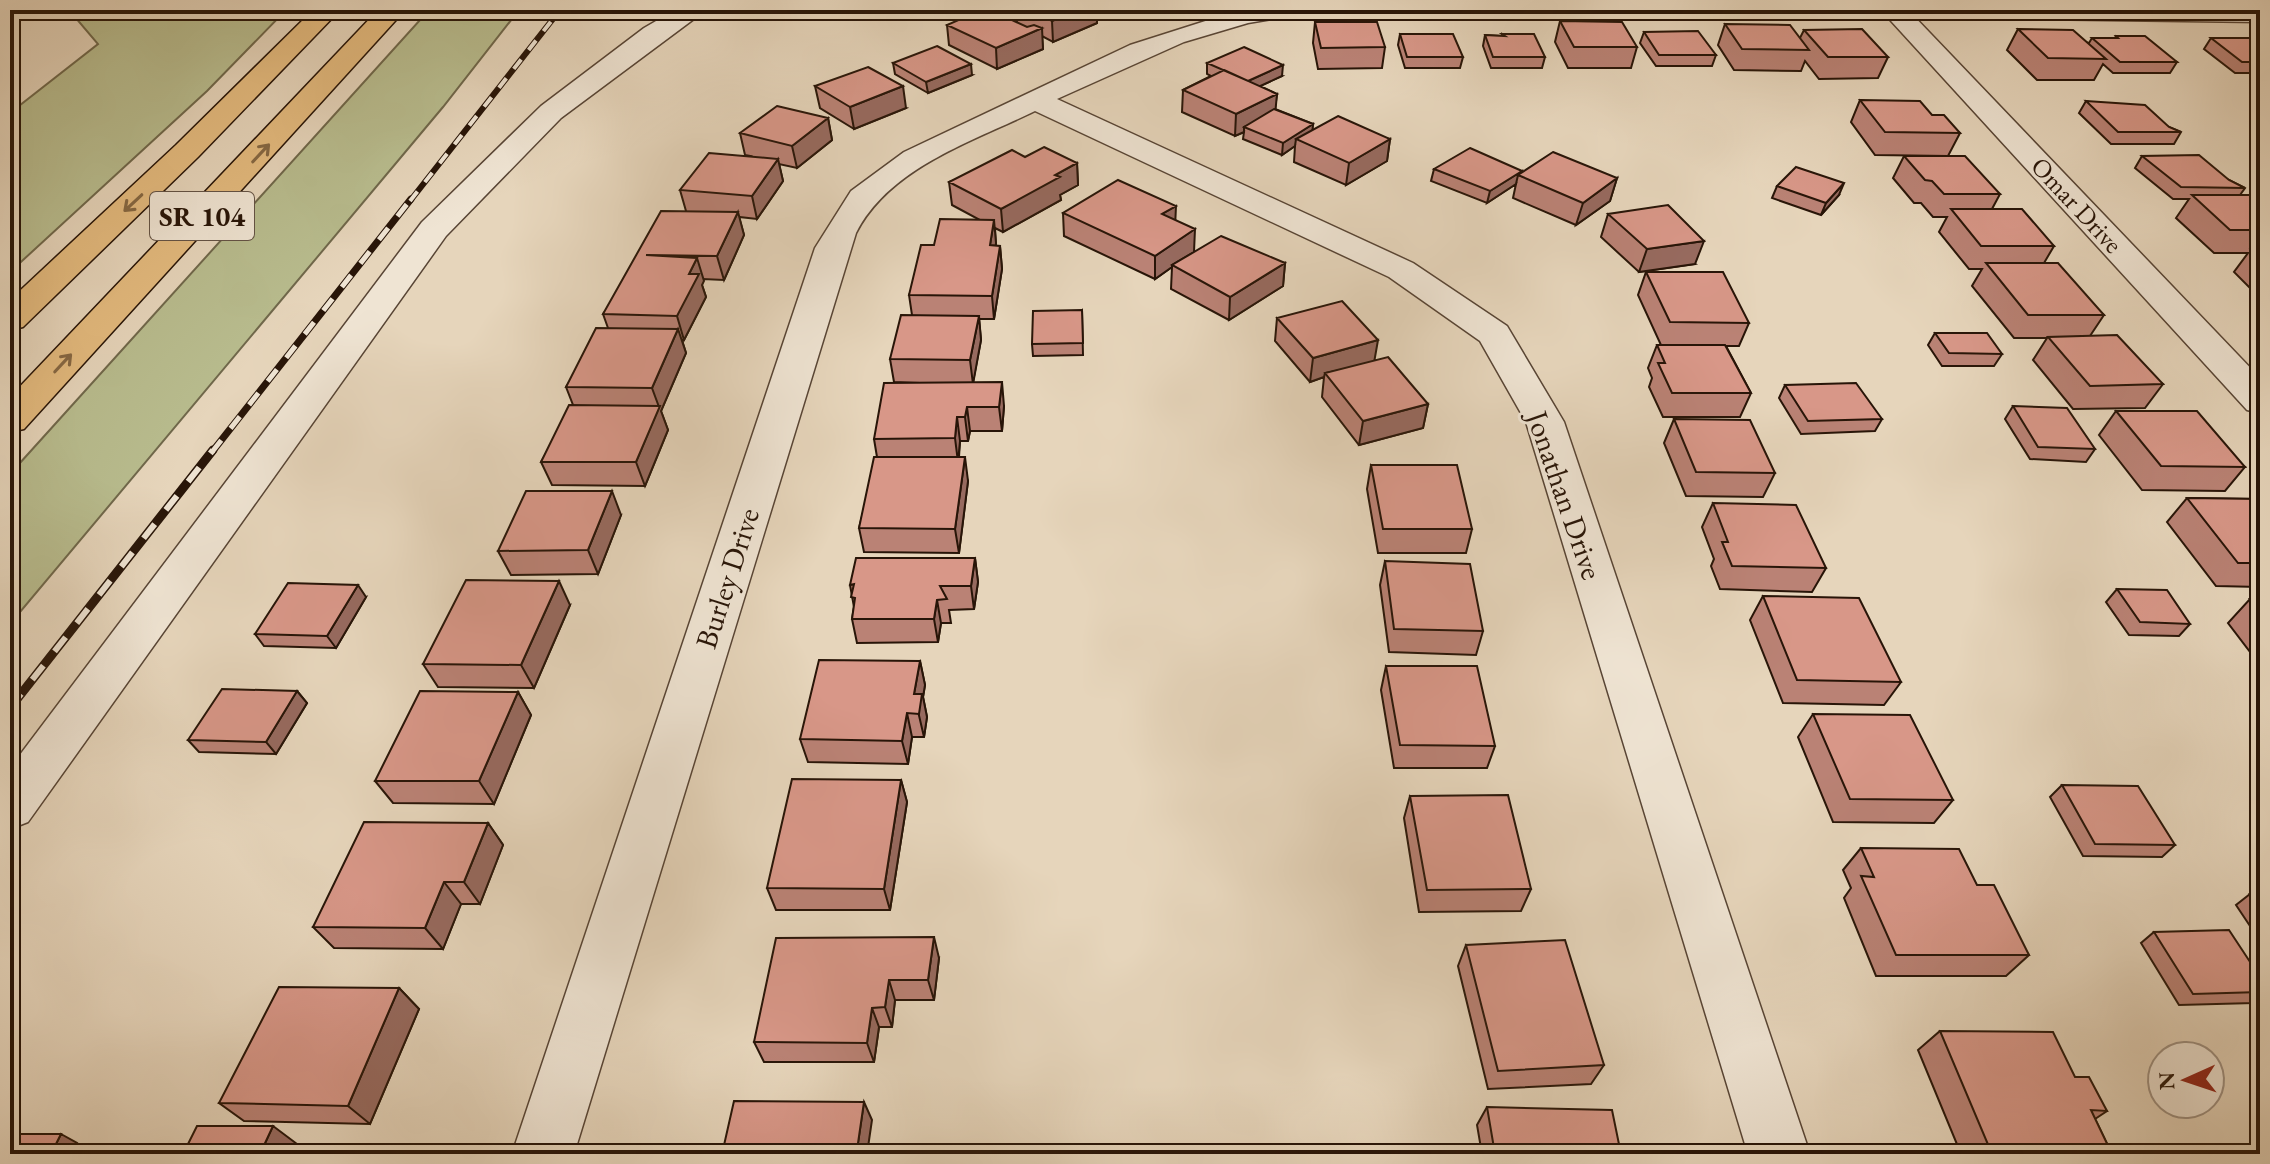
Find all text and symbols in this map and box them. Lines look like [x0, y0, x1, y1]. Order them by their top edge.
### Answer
one-way arrow [251, 143, 270, 163]
street label: Omar Drive [2024, 150, 2130, 260]
road number: SR 104 [150, 192, 254, 240]
one-way arrow [123, 193, 143, 211]
one-way arrow [54, 353, 73, 373]
street label: Jonathan Drive [1517, 403, 1612, 584]
street label: Burley Drive [686, 503, 768, 653]
north arrow [2146, 1040, 2226, 1120]
text: N [2152, 1071, 2181, 1091]

